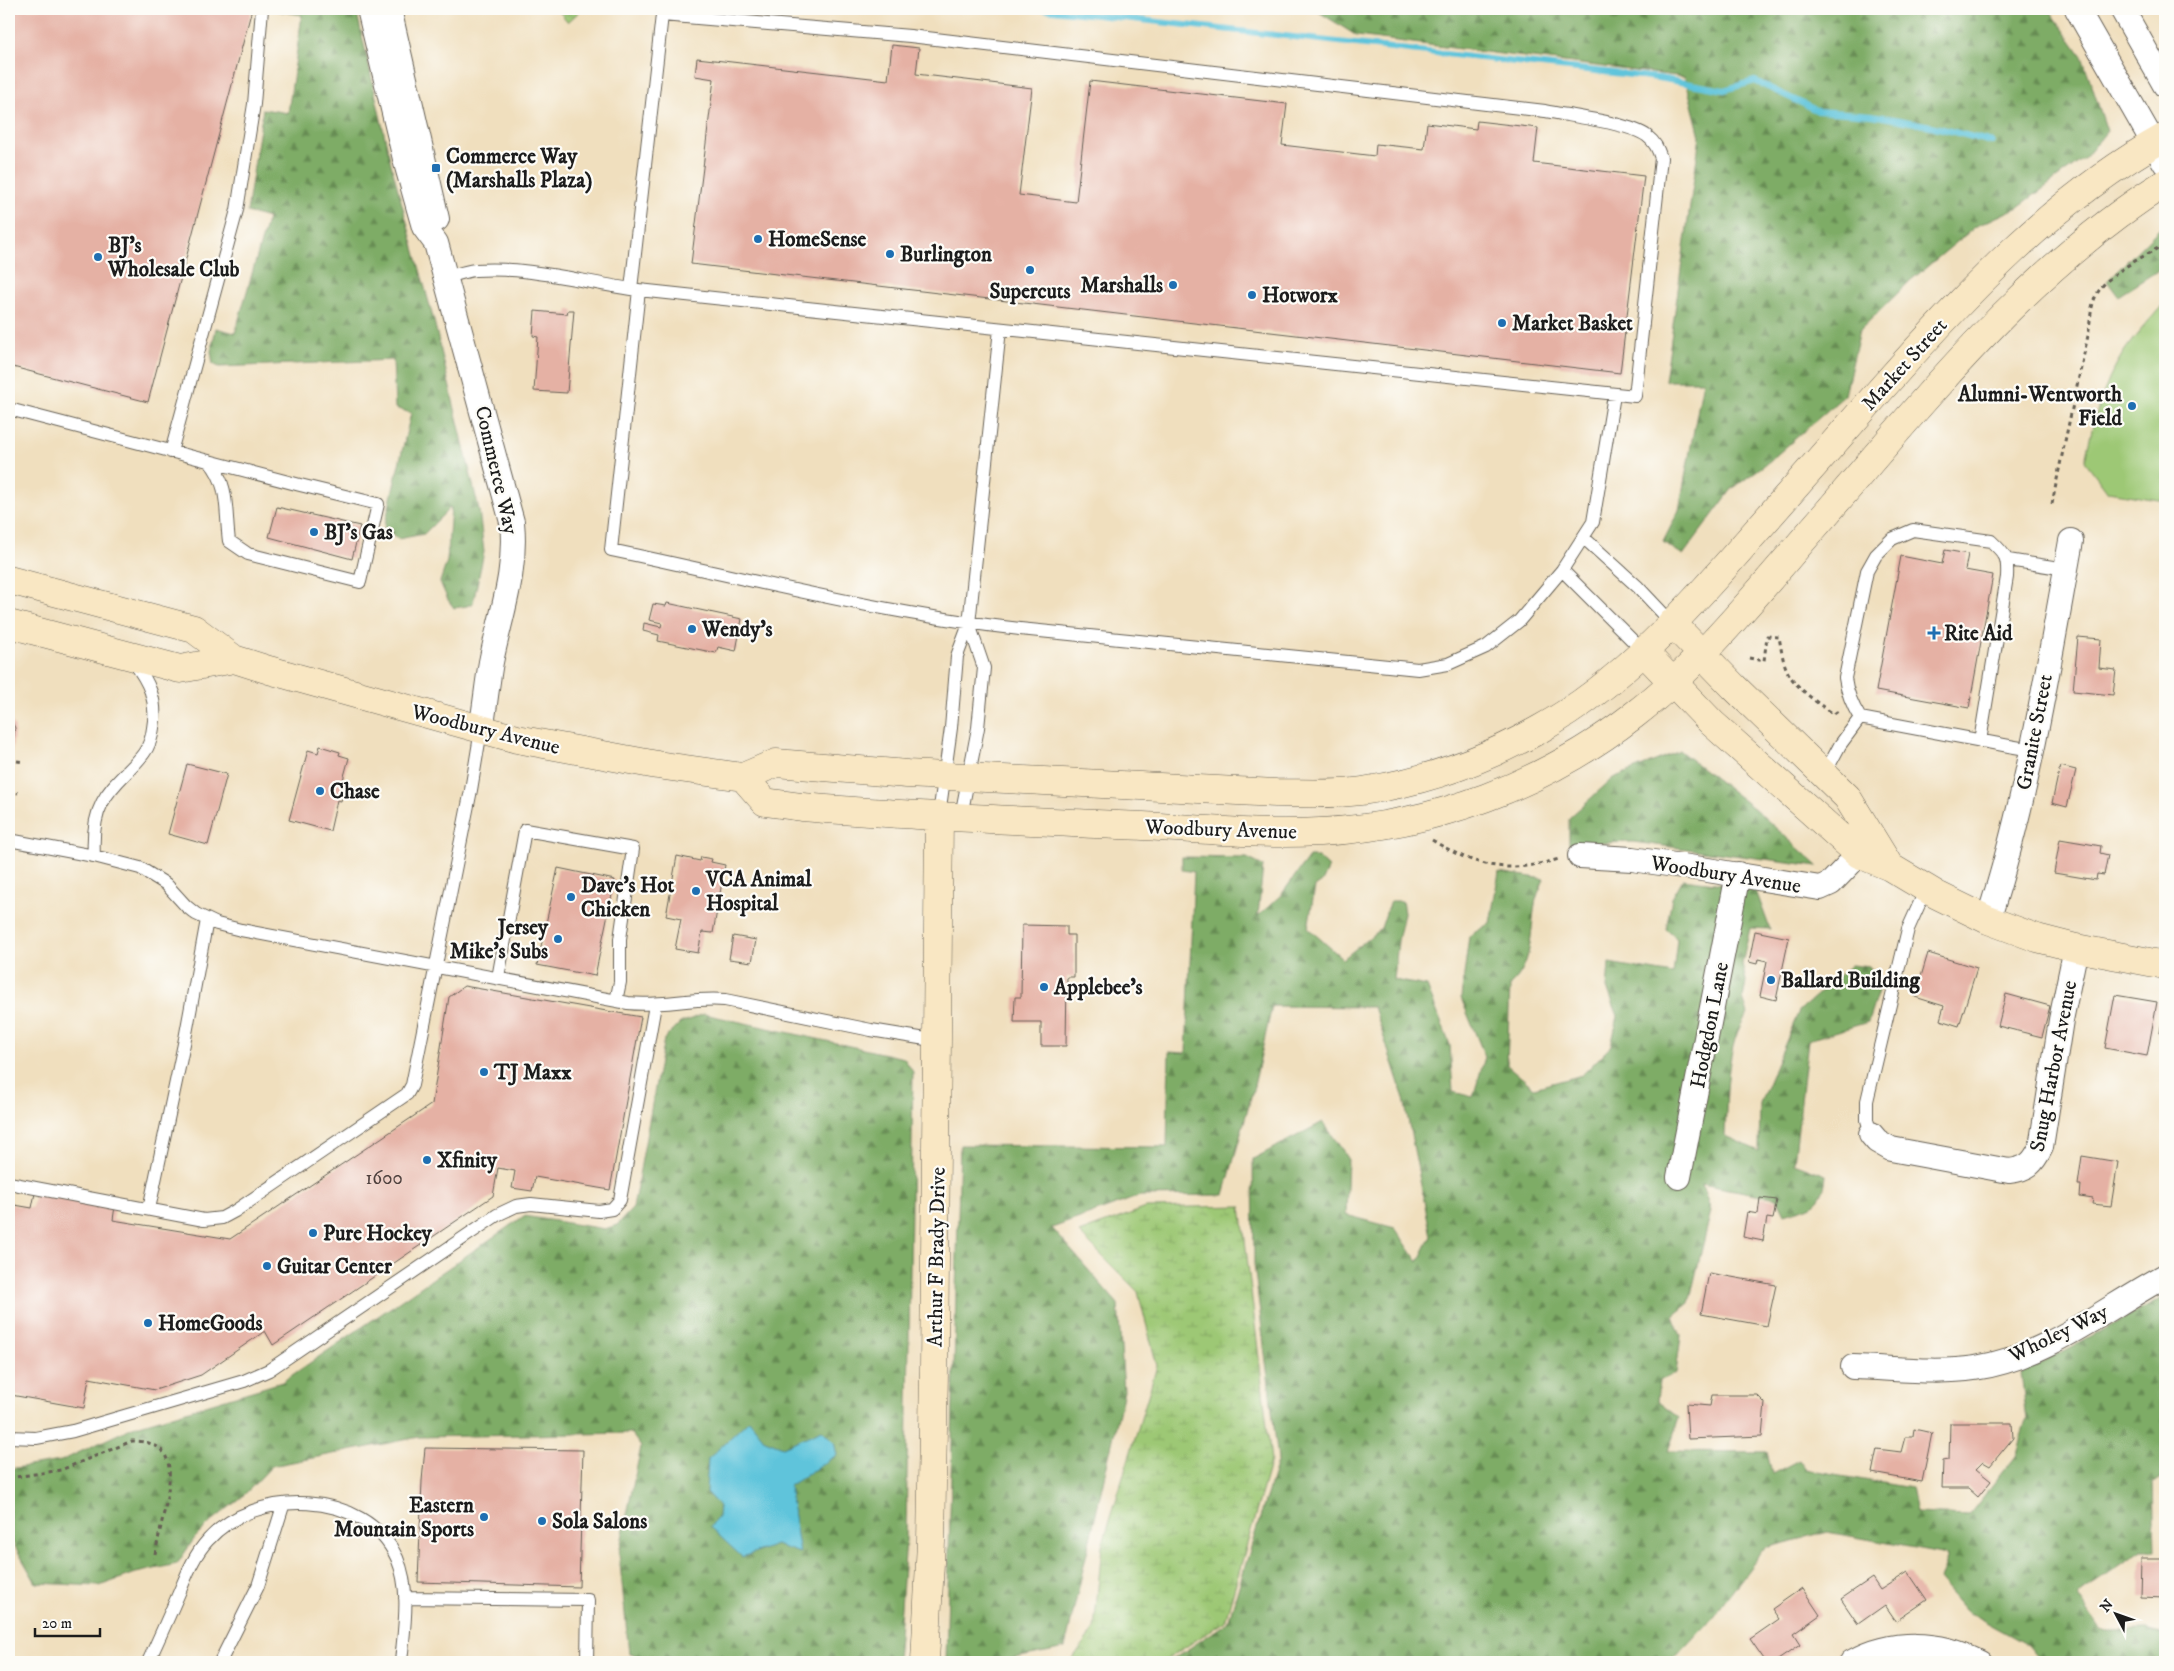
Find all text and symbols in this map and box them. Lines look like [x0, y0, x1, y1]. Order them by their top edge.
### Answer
place label: Commerce Way (Marshalls Plaza) [446, 144, 592, 194]
marker: Commerce Way (Marshalls Plaza) [430, 162, 442, 174]
place label: HomeSense [768, 227, 867, 253]
place label: BJ's Wholesale Club [107, 233, 240, 283]
marker: HomeSense [752, 233, 764, 245]
place label: Burlington [900, 242, 993, 268]
marker: Burlington [884, 248, 896, 260]
marker: BJ's Wholesale Club [92, 251, 104, 263]
marker: Supercuts [1024, 264, 1036, 276]
place label: Marshalls [1080, 273, 1163, 299]
place label: Supercuts [989, 279, 1071, 305]
marker: Marshalls [1167, 279, 1179, 291]
place label: Hotworx [1262, 283, 1339, 309]
marker: Hotworx [1246, 289, 1258, 301]
place label: Market Basket [1512, 311, 1633, 337]
street label: Market Street [1856, 313, 1953, 416]
marker: Market Basket [1496, 317, 1508, 329]
place label: Alumni-Wentworth Field [1957, 382, 2123, 432]
marker: Alumni-Wentworth Field [2126, 400, 2138, 412]
street label: Commerce Way [469, 403, 524, 538]
place label: BJ’s Gas [324, 520, 393, 546]
marker: BJ’s Gas [308, 526, 320, 538]
place label: Wendy's [701, 617, 773, 643]
place label: Rite Aid [1944, 621, 2013, 647]
marker: Wendy's [686, 623, 698, 635]
marker: Rite Aid [1928, 627, 1940, 639]
street label: Granite Street [2011, 672, 2059, 792]
street label: Woodbury Avenue [408, 699, 563, 761]
place label: Chase [330, 779, 380, 805]
marker: Chase [314, 785, 326, 797]
street label: Woodbury Avenue [1144, 814, 1298, 846]
street label: Woodbury Avenue [1648, 850, 1803, 900]
place label: VCA Animal Hospital [705, 867, 812, 917]
place label: Dave's Hot Chicken [581, 873, 675, 923]
marker: VCA Animal Hospital [690, 885, 702, 897]
marker: Dave's Hot Chicken [565, 891, 577, 903]
place label: Jersey Mike's Subs [450, 915, 549, 965]
marker: Jersey Mike's Subs [552, 933, 564, 945]
street label: Hodgdon Lane [1685, 960, 1735, 1091]
place label: Ballard Building [1781, 968, 1920, 994]
marker: Ballard Building [1765, 974, 1777, 986]
place label: Applebee's [1053, 975, 1143, 1001]
street label: Snug Harbor Avenue [2025, 978, 2083, 1154]
marker: Applebee's [1038, 981, 1050, 993]
place label: TJ Maxx [493, 1060, 572, 1086]
marker: TJ Maxx [478, 1066, 490, 1078]
place label: Xfinity [437, 1148, 498, 1174]
marker: Xfinity [421, 1154, 433, 1166]
street label: Arthur F Brady Drive [922, 1166, 952, 1347]
house number: 1600 [365, 1167, 403, 1190]
place label: Pure Hockey [323, 1221, 433, 1247]
marker: Pure Hockey [307, 1227, 319, 1239]
place label: Guitar Center [277, 1254, 393, 1280]
marker: Guitar Center [261, 1260, 273, 1272]
street label: Wholey Way [2004, 1298, 2113, 1369]
place label: HomeGoods [158, 1311, 263, 1337]
marker: HomeGoods [142, 1317, 154, 1329]
place label: Eastern Mountain Sports [334, 1493, 475, 1543]
place label: Sola Salons [552, 1509, 647, 1535]
marker: Eastern Mountain Sports [478, 1511, 490, 1523]
marker: Sola Salons [536, 1515, 548, 1527]
north arrow [2092, 1588, 2142, 1638]
text: N [2096, 1596, 2118, 1616]
scale bar [35, 1606, 100, 1638]
text: 20 m [42, 1614, 72, 1633]

